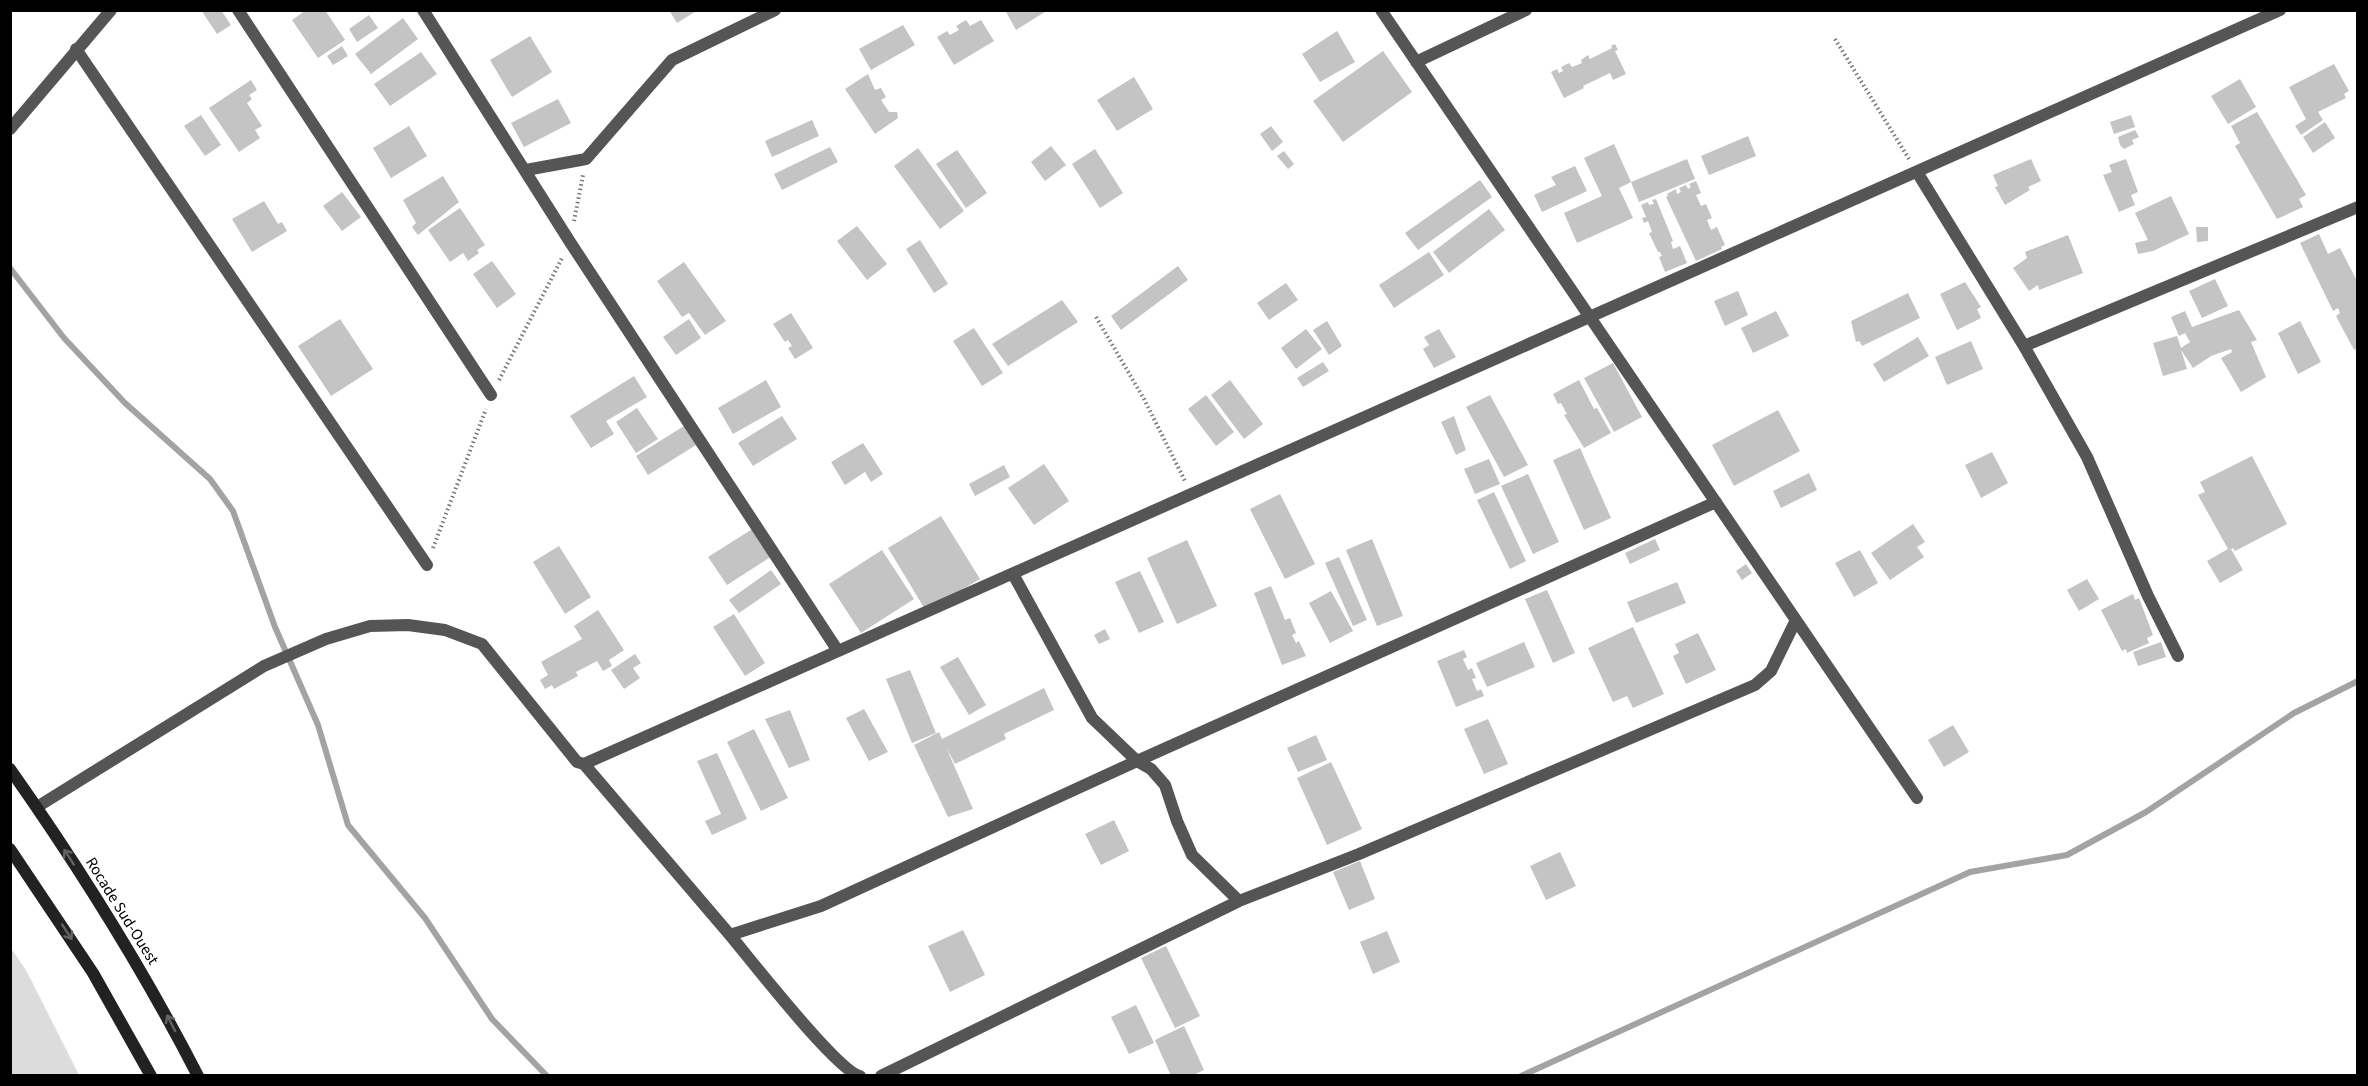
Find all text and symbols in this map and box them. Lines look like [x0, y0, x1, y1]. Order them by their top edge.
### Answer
one-way arrow [63, 850, 75, 866]
street label: Rocade Sud-Ouest [80, 853, 164, 969]
one-way arrow [61, 924, 73, 940]
one-way arrow [165, 1015, 176, 1033]

